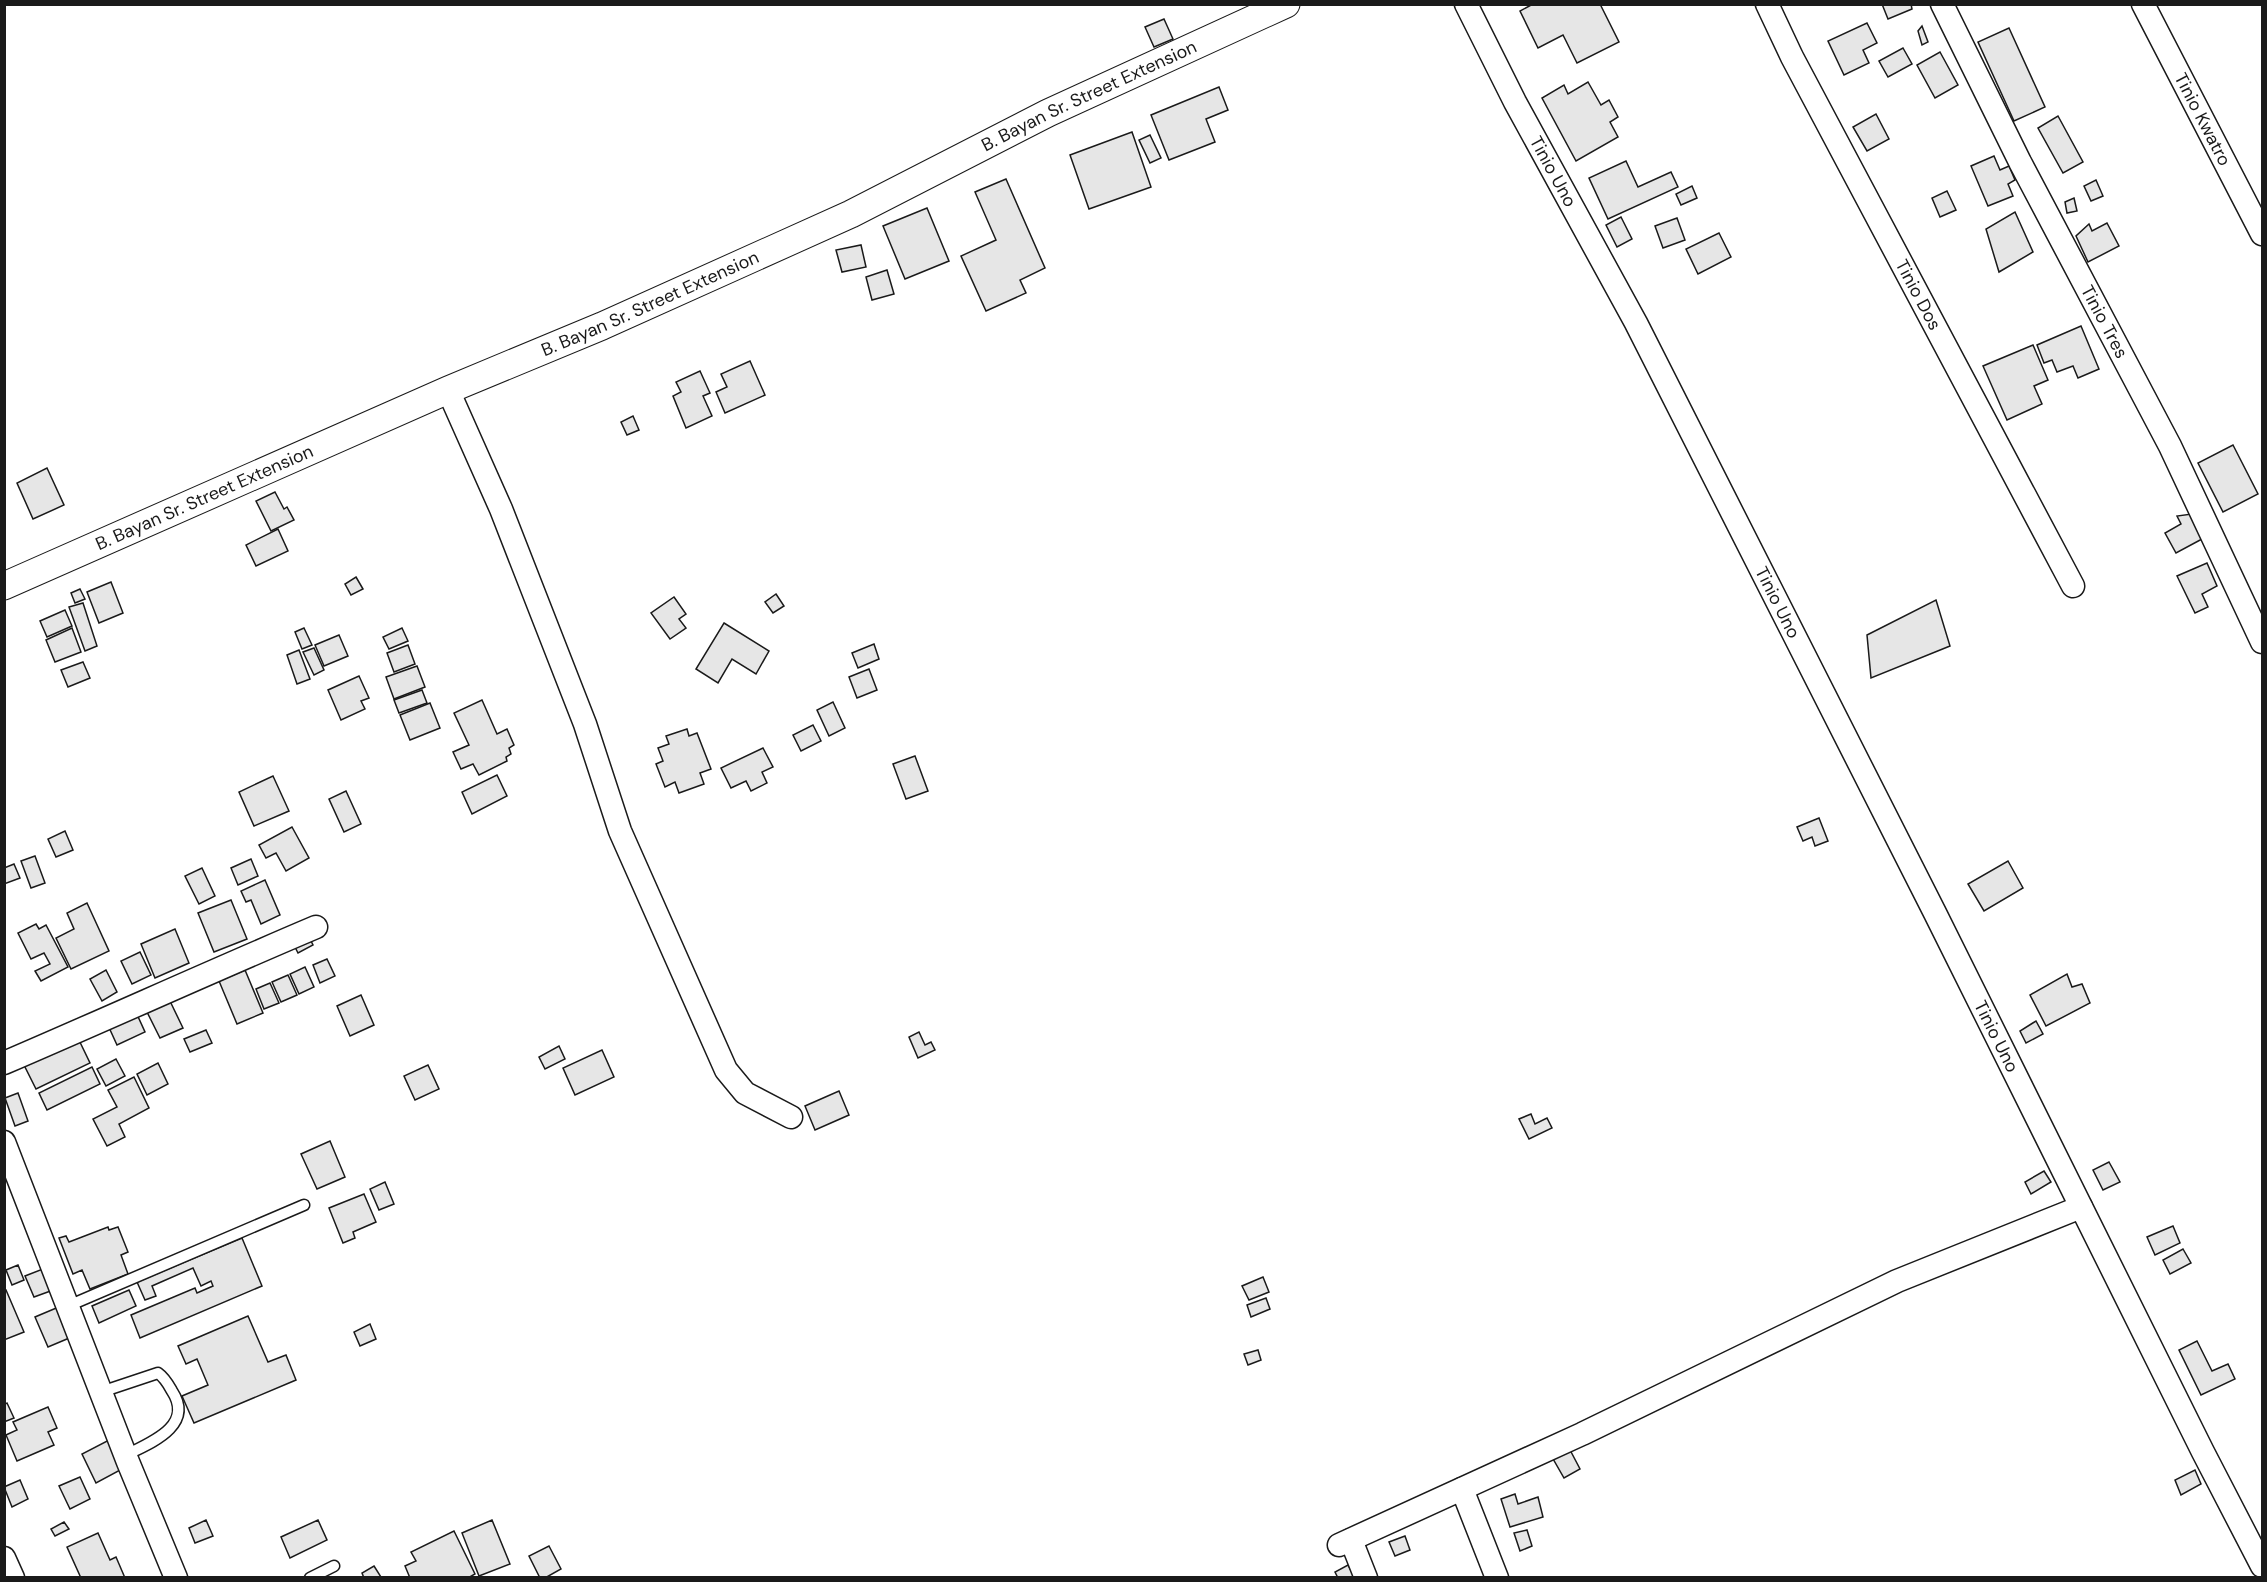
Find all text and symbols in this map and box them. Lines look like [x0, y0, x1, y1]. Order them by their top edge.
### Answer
street label: B. Bayan Sr. Street Extension [977, 35, 1201, 157]
street label: Tinio Kwatro [2169, 69, 2237, 170]
street label: Tinio Uno [1524, 132, 1582, 211]
street label: B. Bayan Sr. Street Extension [537, 245, 763, 362]
street label: Tinio Dos [1890, 255, 1947, 334]
street label: Tinio Tres [2075, 281, 2134, 363]
street label: B. Bayan Sr. Street Extension [92, 439, 317, 556]
street label: Tinio Uno [1750, 563, 1806, 643]
street label: Tinio Uno [1968, 997, 2024, 1077]

